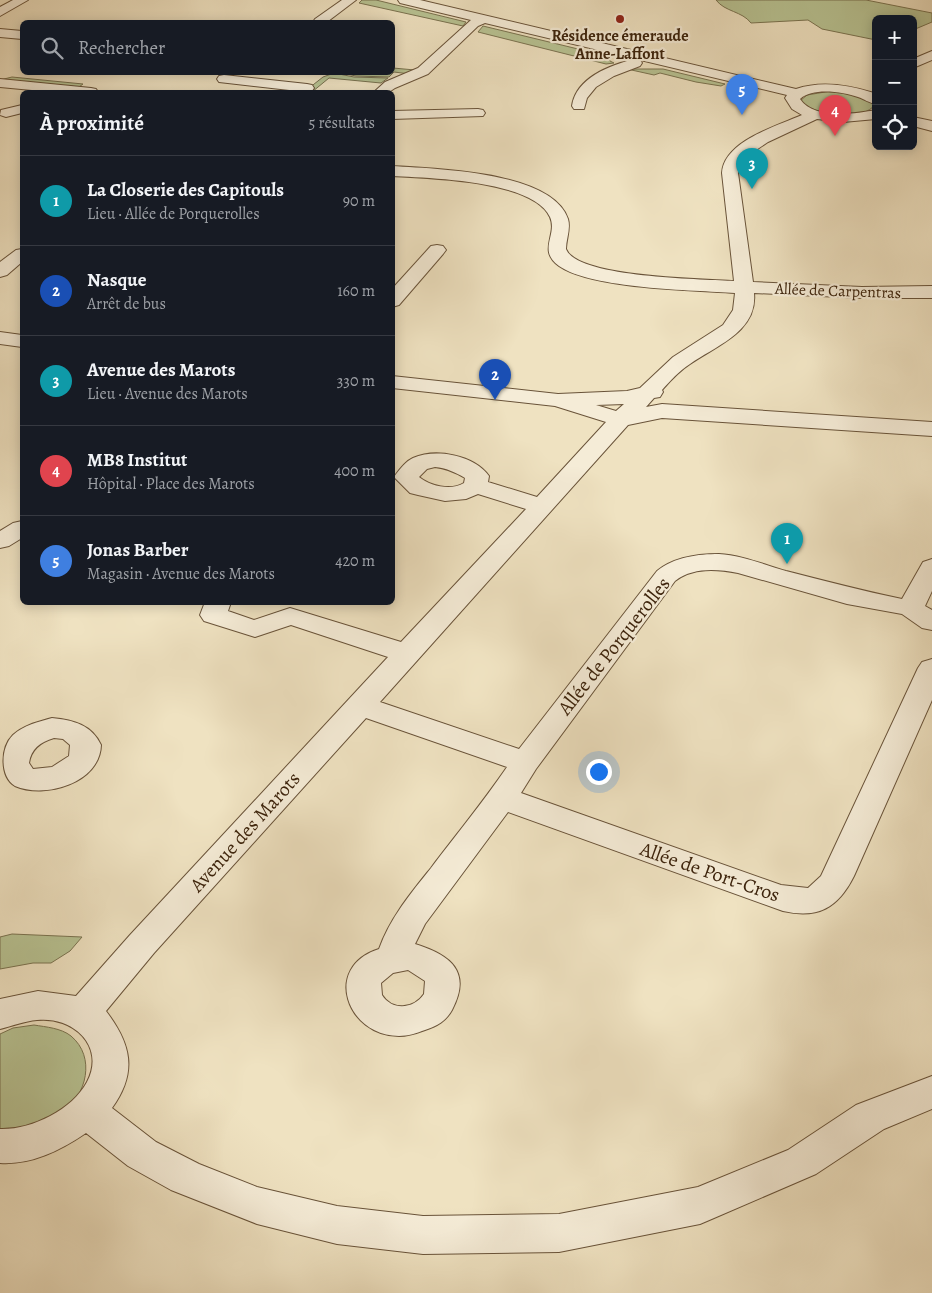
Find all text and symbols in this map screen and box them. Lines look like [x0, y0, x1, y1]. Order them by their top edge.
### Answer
marker: Résidence émeraude Anne-Laffont [614, 13, 626, 25]
map controls [872, 15, 917, 150]
button: + [872, 15, 917, 60]
search box [20, 20, 395, 75]
place label: Résidence émeraude Anne-Laffont [551, 25, 689, 65]
icon: search [38, 34, 66, 62]
text: Rechercher [78, 35, 165, 61]
button: − [872, 60, 917, 105]
pin: 5 [726, 74, 758, 115]
pin: 4 [819, 95, 851, 136]
button: locate [872, 105, 917, 150]
text: À proximité [40, 109, 144, 137]
text: 5 résultats [308, 112, 375, 134]
pin: 3 [736, 148, 768, 189]
text: La Closerie des Capitouls [87, 177, 284, 203]
text: 1 [53, 190, 59, 212]
text: 90 m [343, 190, 375, 212]
text: Lieu · Allée de Porquerolles [87, 203, 260, 225]
text: Nasque [87, 267, 146, 293]
street label: Allée de Carpentras [773, 278, 902, 304]
text: 2 [52, 280, 60, 302]
text: 160 m [337, 280, 375, 302]
text: Arrêt de bus [87, 293, 166, 315]
text: Avenue des Marots [87, 357, 235, 383]
pin: 2 [479, 359, 511, 400]
text: 3 [53, 370, 59, 392]
text: 330 m [337, 370, 375, 392]
text: Lieu · Avenue des Marots [87, 383, 248, 405]
text: MB8 Institut [87, 447, 187, 473]
text: 4 [52, 460, 60, 482]
text: 400 m [334, 460, 375, 482]
text: Hôpital · Place des Marots [87, 473, 255, 495]
pin: 1 [771, 523, 803, 564]
text: Jonas Barber [87, 537, 189, 563]
text: 5 [53, 550, 59, 572]
text: 420 m [335, 550, 375, 572]
text: Magasin · Avenue des Marots [87, 563, 275, 585]
street label: Allée de Porquerolles [551, 571, 676, 721]
your location [586, 759, 612, 785]
street label: Avenue des Marots [183, 766, 306, 899]
street label: Allée de Port-Cros [636, 835, 783, 909]

